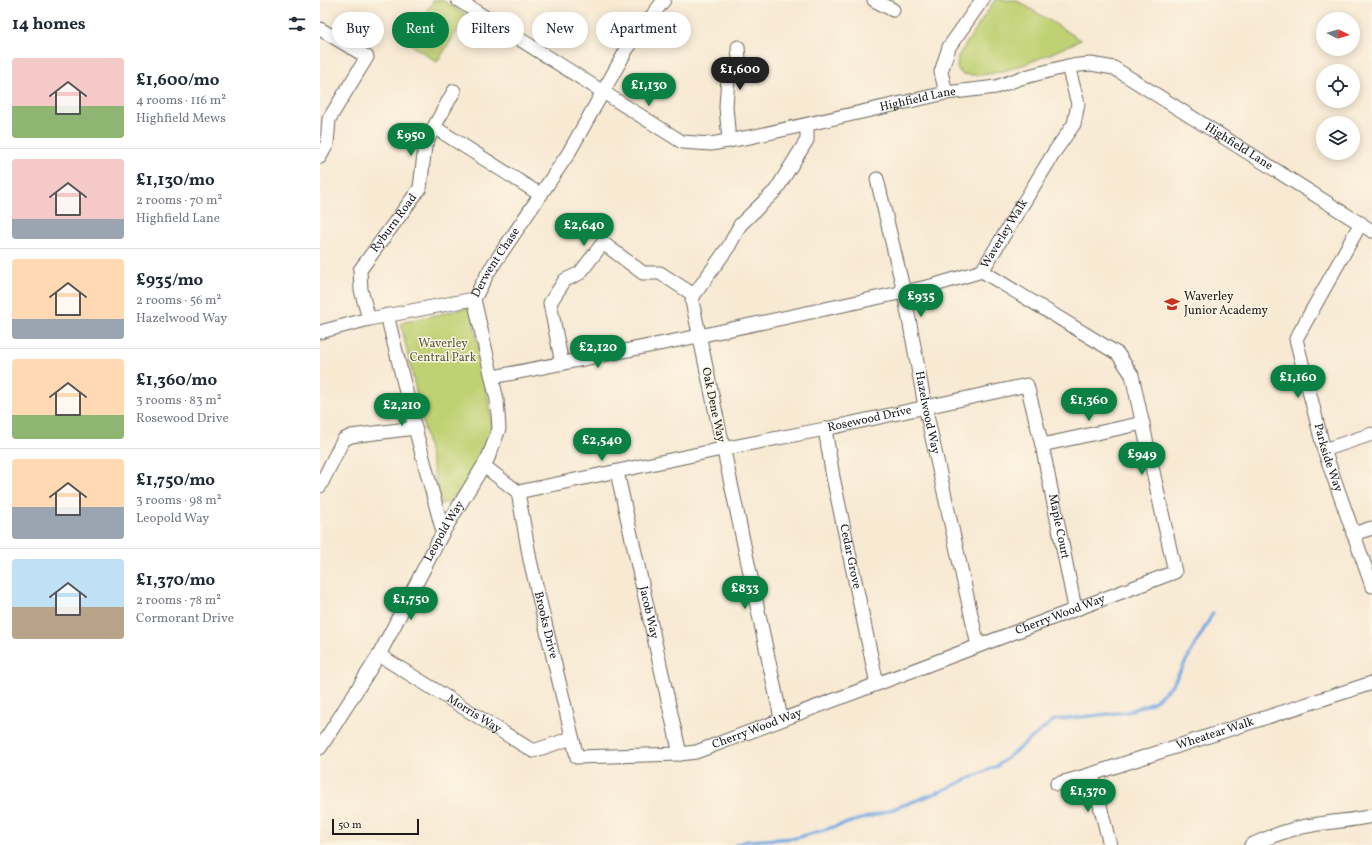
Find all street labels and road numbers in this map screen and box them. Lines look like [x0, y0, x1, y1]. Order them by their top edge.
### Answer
street label: Highfield Lane [878, 84, 957, 116]
street label: Highfield Lane [1202, 119, 1276, 174]
street label: Ryburn Road [367, 190, 421, 256]
street label: Waverley Walk [977, 196, 1032, 272]
street label: Derwent Chase [468, 224, 524, 301]
street label: Oak Dene Way [697, 366, 729, 444]
street label: Hazelwood Way [911, 370, 944, 456]
street label: Rosewood Drive [826, 402, 914, 436]
street label: Parkside Way [1310, 422, 1346, 495]
street label: Maple Court [1044, 493, 1073, 560]
street label: Leopold Way [421, 497, 468, 565]
street label: Cedar Grove [835, 523, 865, 591]
street label: Jacob Way [635, 585, 662, 641]
street label: Brooks Drive [530, 590, 561, 661]
street label: Cherry Wood Way [1013, 591, 1108, 639]
street label: Morris Way [444, 691, 505, 738]
street label: Cherry Wood Way [710, 705, 805, 753]
street label: Wheatear Walk [1174, 714, 1257, 754]

